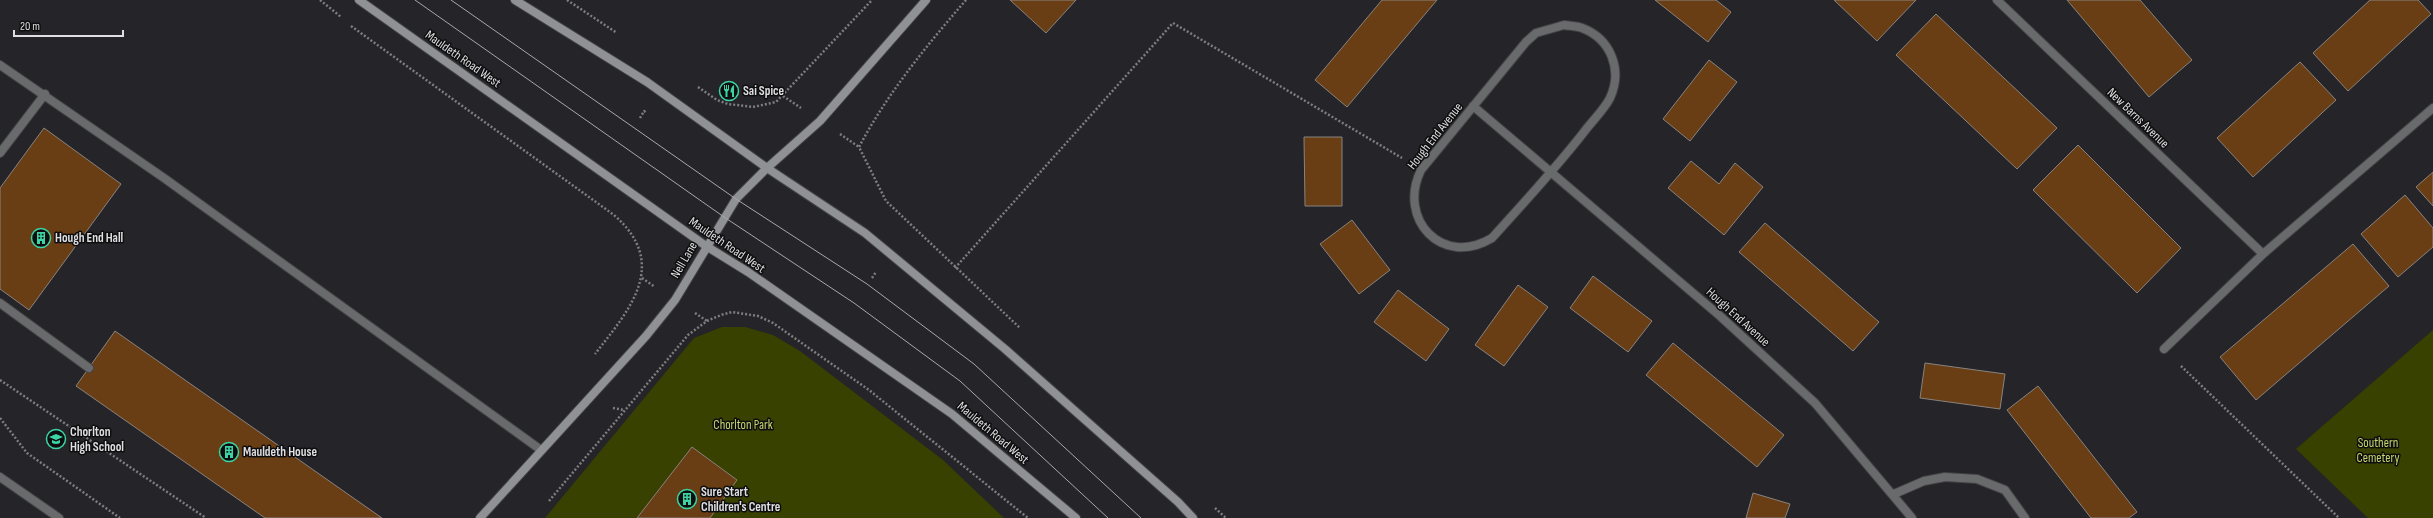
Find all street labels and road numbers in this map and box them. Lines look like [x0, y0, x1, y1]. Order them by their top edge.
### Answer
street label: Mauldeth Road West [422, 27, 504, 91]
street label: New Barns Avenue [2104, 85, 2172, 151]
street label: Hough End Avenue [1404, 99, 1466, 173]
street label: Mauldeth Road West [686, 214, 768, 276]
street label: Nell Lane [667, 239, 701, 281]
street label: Hough End Avenue [1703, 284, 1773, 350]
street label: Mauldeth Road West [954, 398, 1032, 468]

